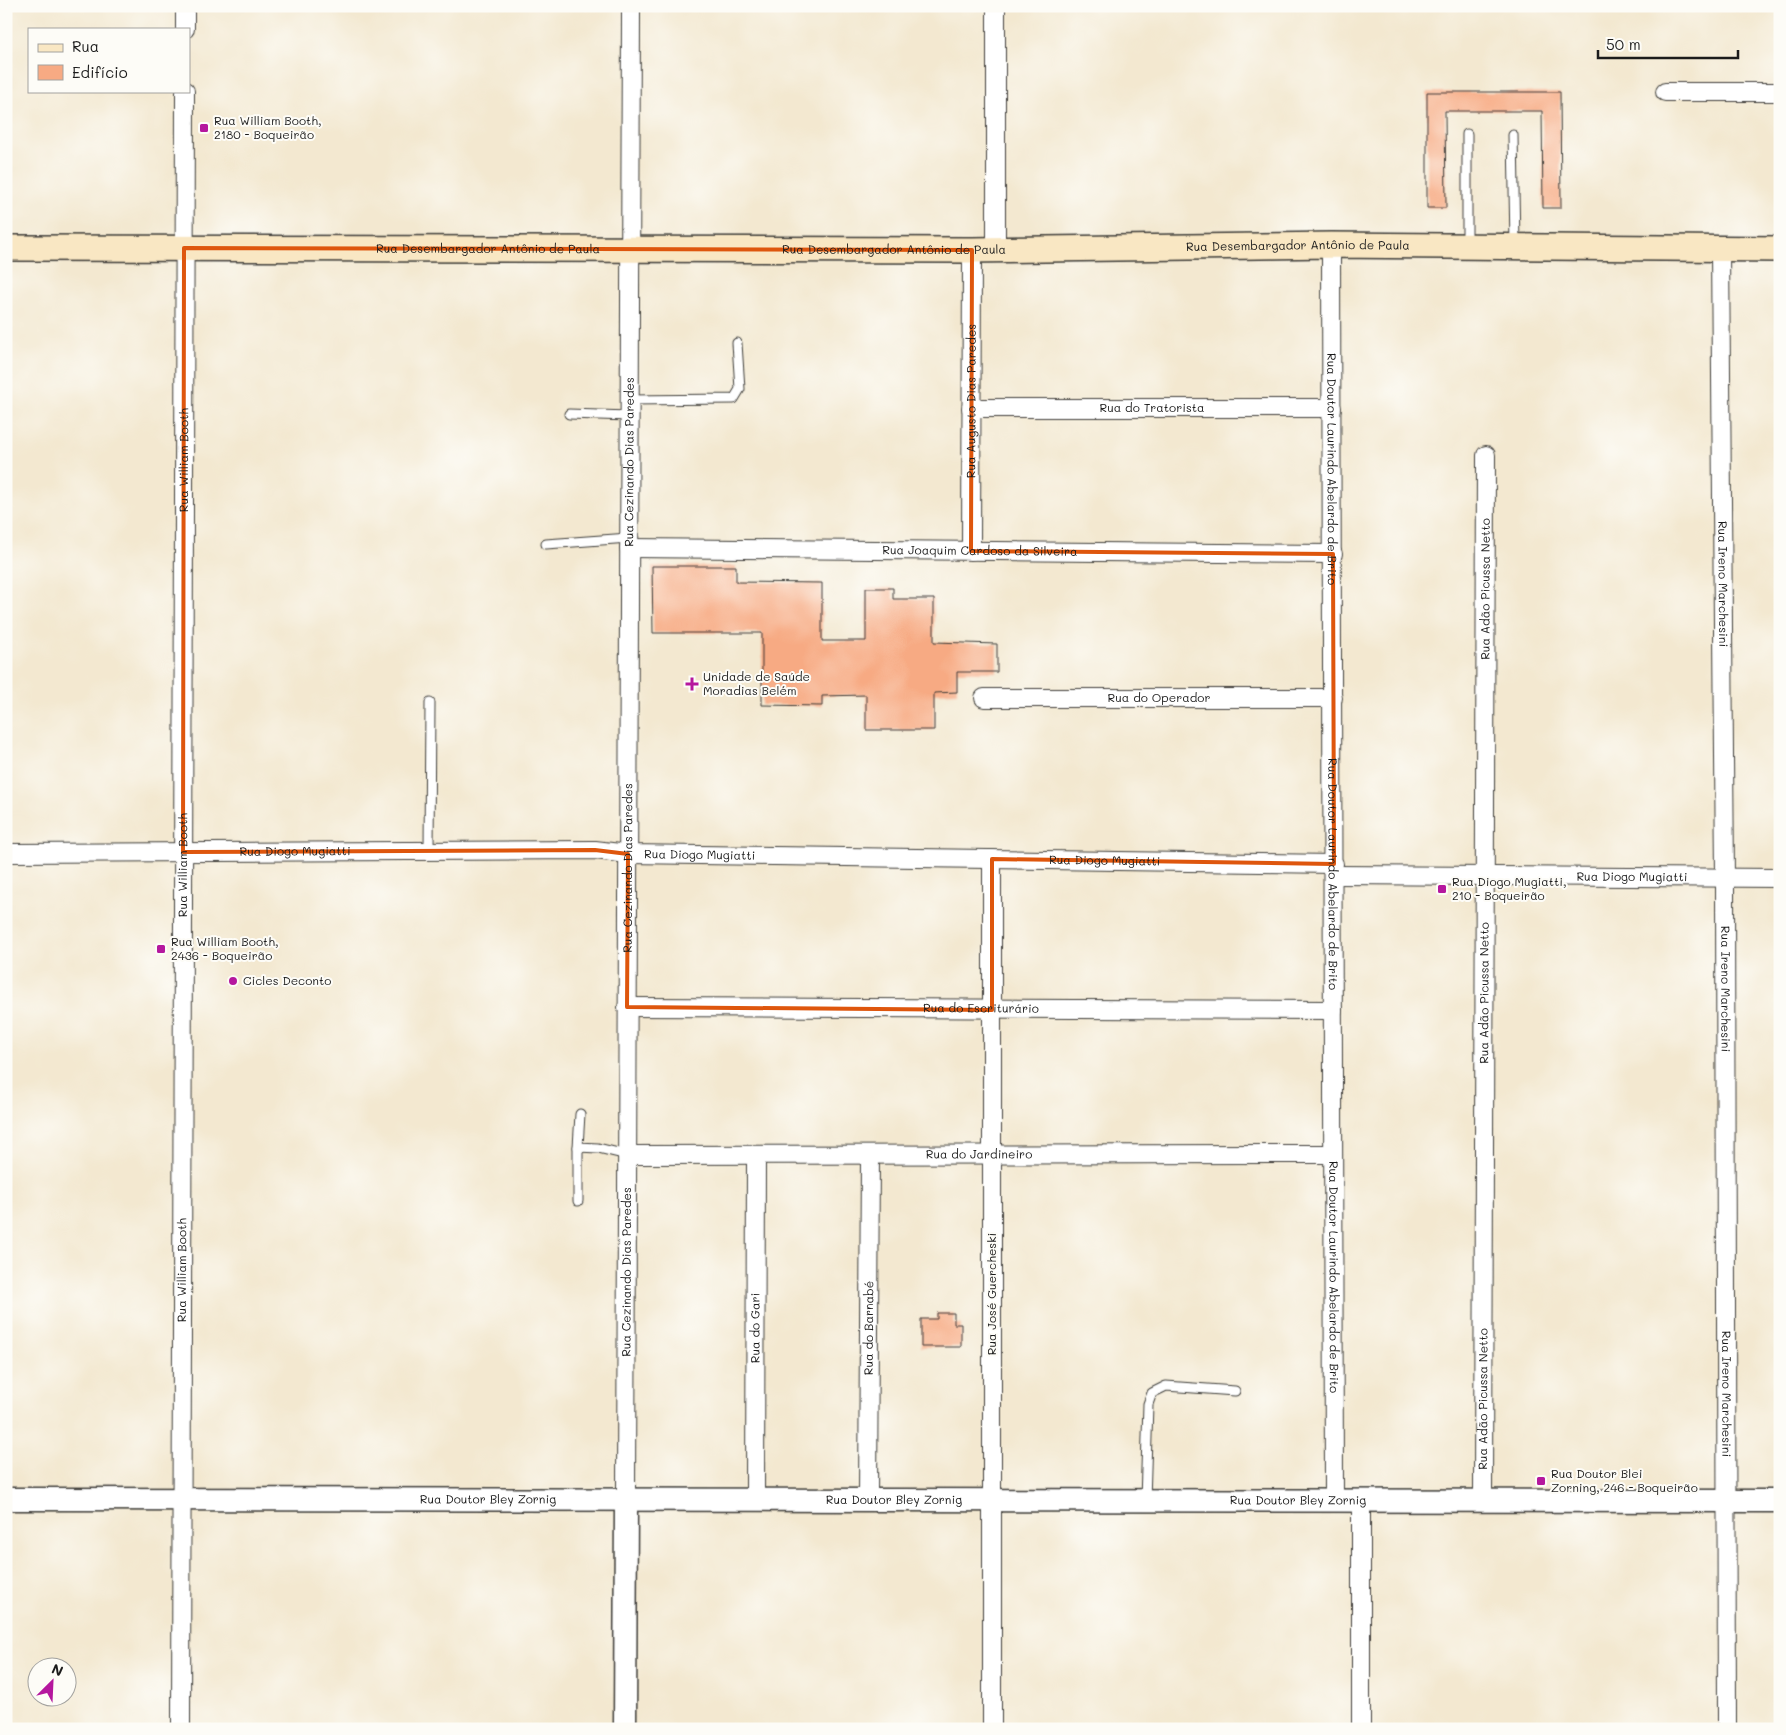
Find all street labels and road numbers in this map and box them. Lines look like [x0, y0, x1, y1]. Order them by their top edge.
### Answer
street label: Rua Desembargador Antônio de Paula [1186, 236, 1410, 254]
street label: Rua Desembargador Antônio de Paula [376, 240, 600, 256]
street label: Rua Desembargador Antônio de Paula [782, 241, 1006, 257]
street label: Rua Augusto Dias Paredes [962, 324, 979, 478]
street label: Rua Doutor Laurindo Abelardo de Brito [1324, 353, 1341, 585]
street label: Rua Cezinando Dias Paredes [620, 377, 637, 547]
street label: Rua do Tratorista [1099, 399, 1205, 415]
street label: Rua William Booth [175, 408, 191, 512]
street label: Rua Adão Picussa Netto [1476, 518, 1493, 660]
street label: Rua Ireno Marchesini [1715, 521, 1732, 647]
street label: Rua Joaquim Cardoso da Silveira [882, 541, 1078, 559]
street label: Rua do Operador [1108, 689, 1210, 705]
street label: Rua Doutor Laurindo Abelardo de Brito [1325, 758, 1342, 990]
street label: Rua Cezinando Dias Paredes [619, 783, 635, 953]
street label: Rua William Booth [174, 813, 190, 917]
street label: Rua Diogo Mugiatti [239, 842, 351, 859]
street label: Rua Diogo Mugiatti [644, 845, 755, 863]
street label: Rua Diogo Mugiatti [1049, 851, 1160, 869]
street label: Rua Diogo Mugiatti [1576, 868, 1688, 884]
street label: Rua Adão Picussa Netto [1475, 922, 1492, 1064]
street label: Rua Ireno Marchesini [1718, 926, 1734, 1052]
street label: Rua do Escriturário [923, 999, 1039, 1016]
street label: Rua do Jardineiro [926, 1145, 1032, 1162]
street label: Rua Doutor Laurindo Abelardo de Brito [1326, 1161, 1343, 1393]
street label: Rua Cezinando Dias Paredes [617, 1187, 634, 1357]
street label: Rua William Booth [173, 1218, 189, 1322]
street label: Rua José Guercheski [983, 1233, 999, 1355]
street label: Rua do Barnabé [860, 1281, 876, 1375]
street label: Rua do Gari [746, 1293, 763, 1363]
street label: Rua Adão Picussa Netto [1474, 1328, 1490, 1470]
street label: Rua Ireno Marchesini [1719, 1331, 1735, 1457]
street label: Rua Doutor Bley Zornig [420, 1490, 556, 1507]
street label: Rua Doutor Bley Zornig [826, 1491, 962, 1507]
street label: Rua Doutor Bley Zornig [1230, 1491, 1366, 1508]

